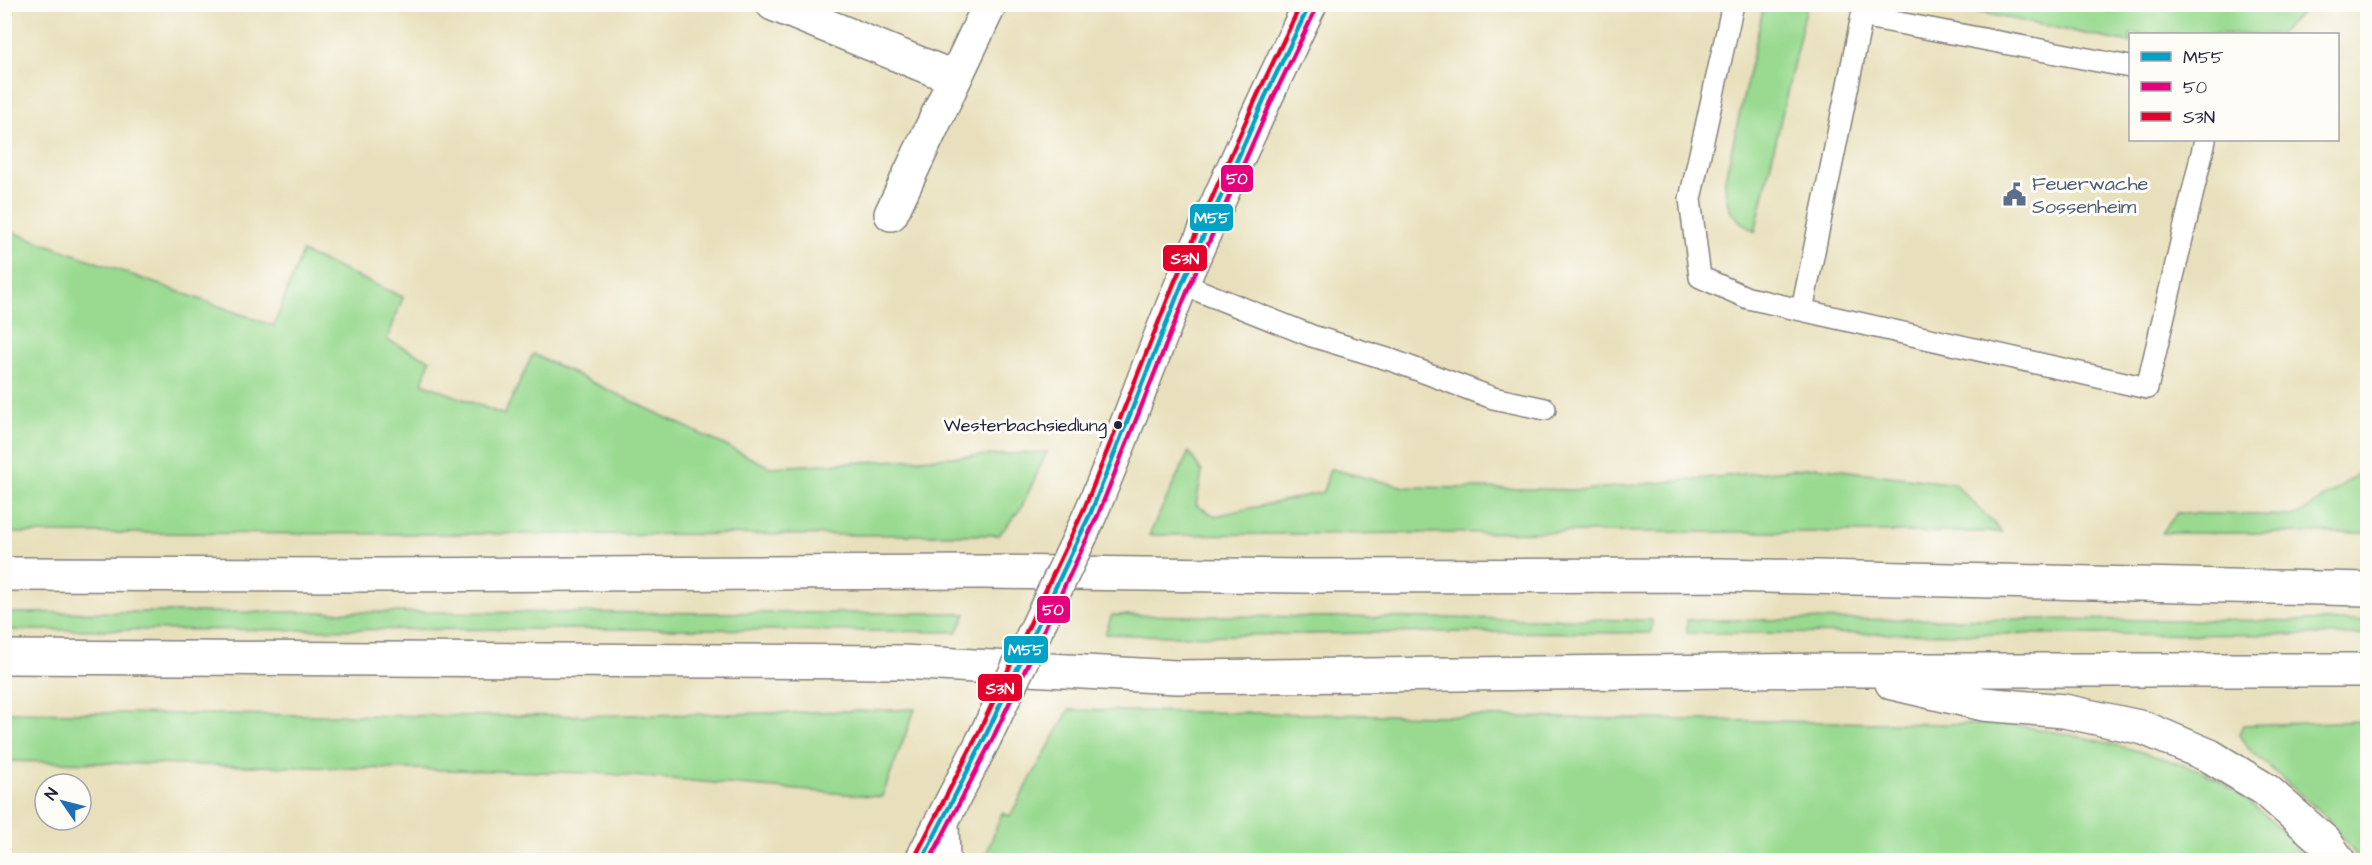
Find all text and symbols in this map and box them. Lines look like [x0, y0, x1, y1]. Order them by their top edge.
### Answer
legend [2129, 33, 2339, 141]
text: M55 [2183, 45, 2224, 70]
text: 50 [2183, 75, 2207, 100]
text: S3N [2183, 105, 2215, 130]
line badge: 50 [1220, 164, 1254, 193]
text: 50 [1226, 168, 1248, 190]
place label: Feuerwache Sossenheim [2032, 170, 2149, 221]
public building icon: Feuerwache Sossenheim [2001, 182, 2027, 208]
line badge: M55 [1189, 203, 1234, 232]
text: M55 [1194, 207, 1231, 229]
line badge: S3N [1162, 244, 1208, 272]
text: S3N [1170, 248, 1199, 270]
place label: Westerbachsiedlung [944, 413, 1107, 439]
marker: Westerbachsiedlung [1112, 419, 1124, 431]
line badge: 50 [1036, 595, 1071, 624]
text: 50 [1042, 599, 1064, 621]
line badge: M55 [1003, 635, 1049, 664]
text: M55 [1008, 639, 1045, 661]
line badge: S3N [977, 673, 1023, 702]
text: S3N [985, 678, 1014, 700]
north arrow [33, 772, 93, 832]
text: N [40, 784, 63, 804]

